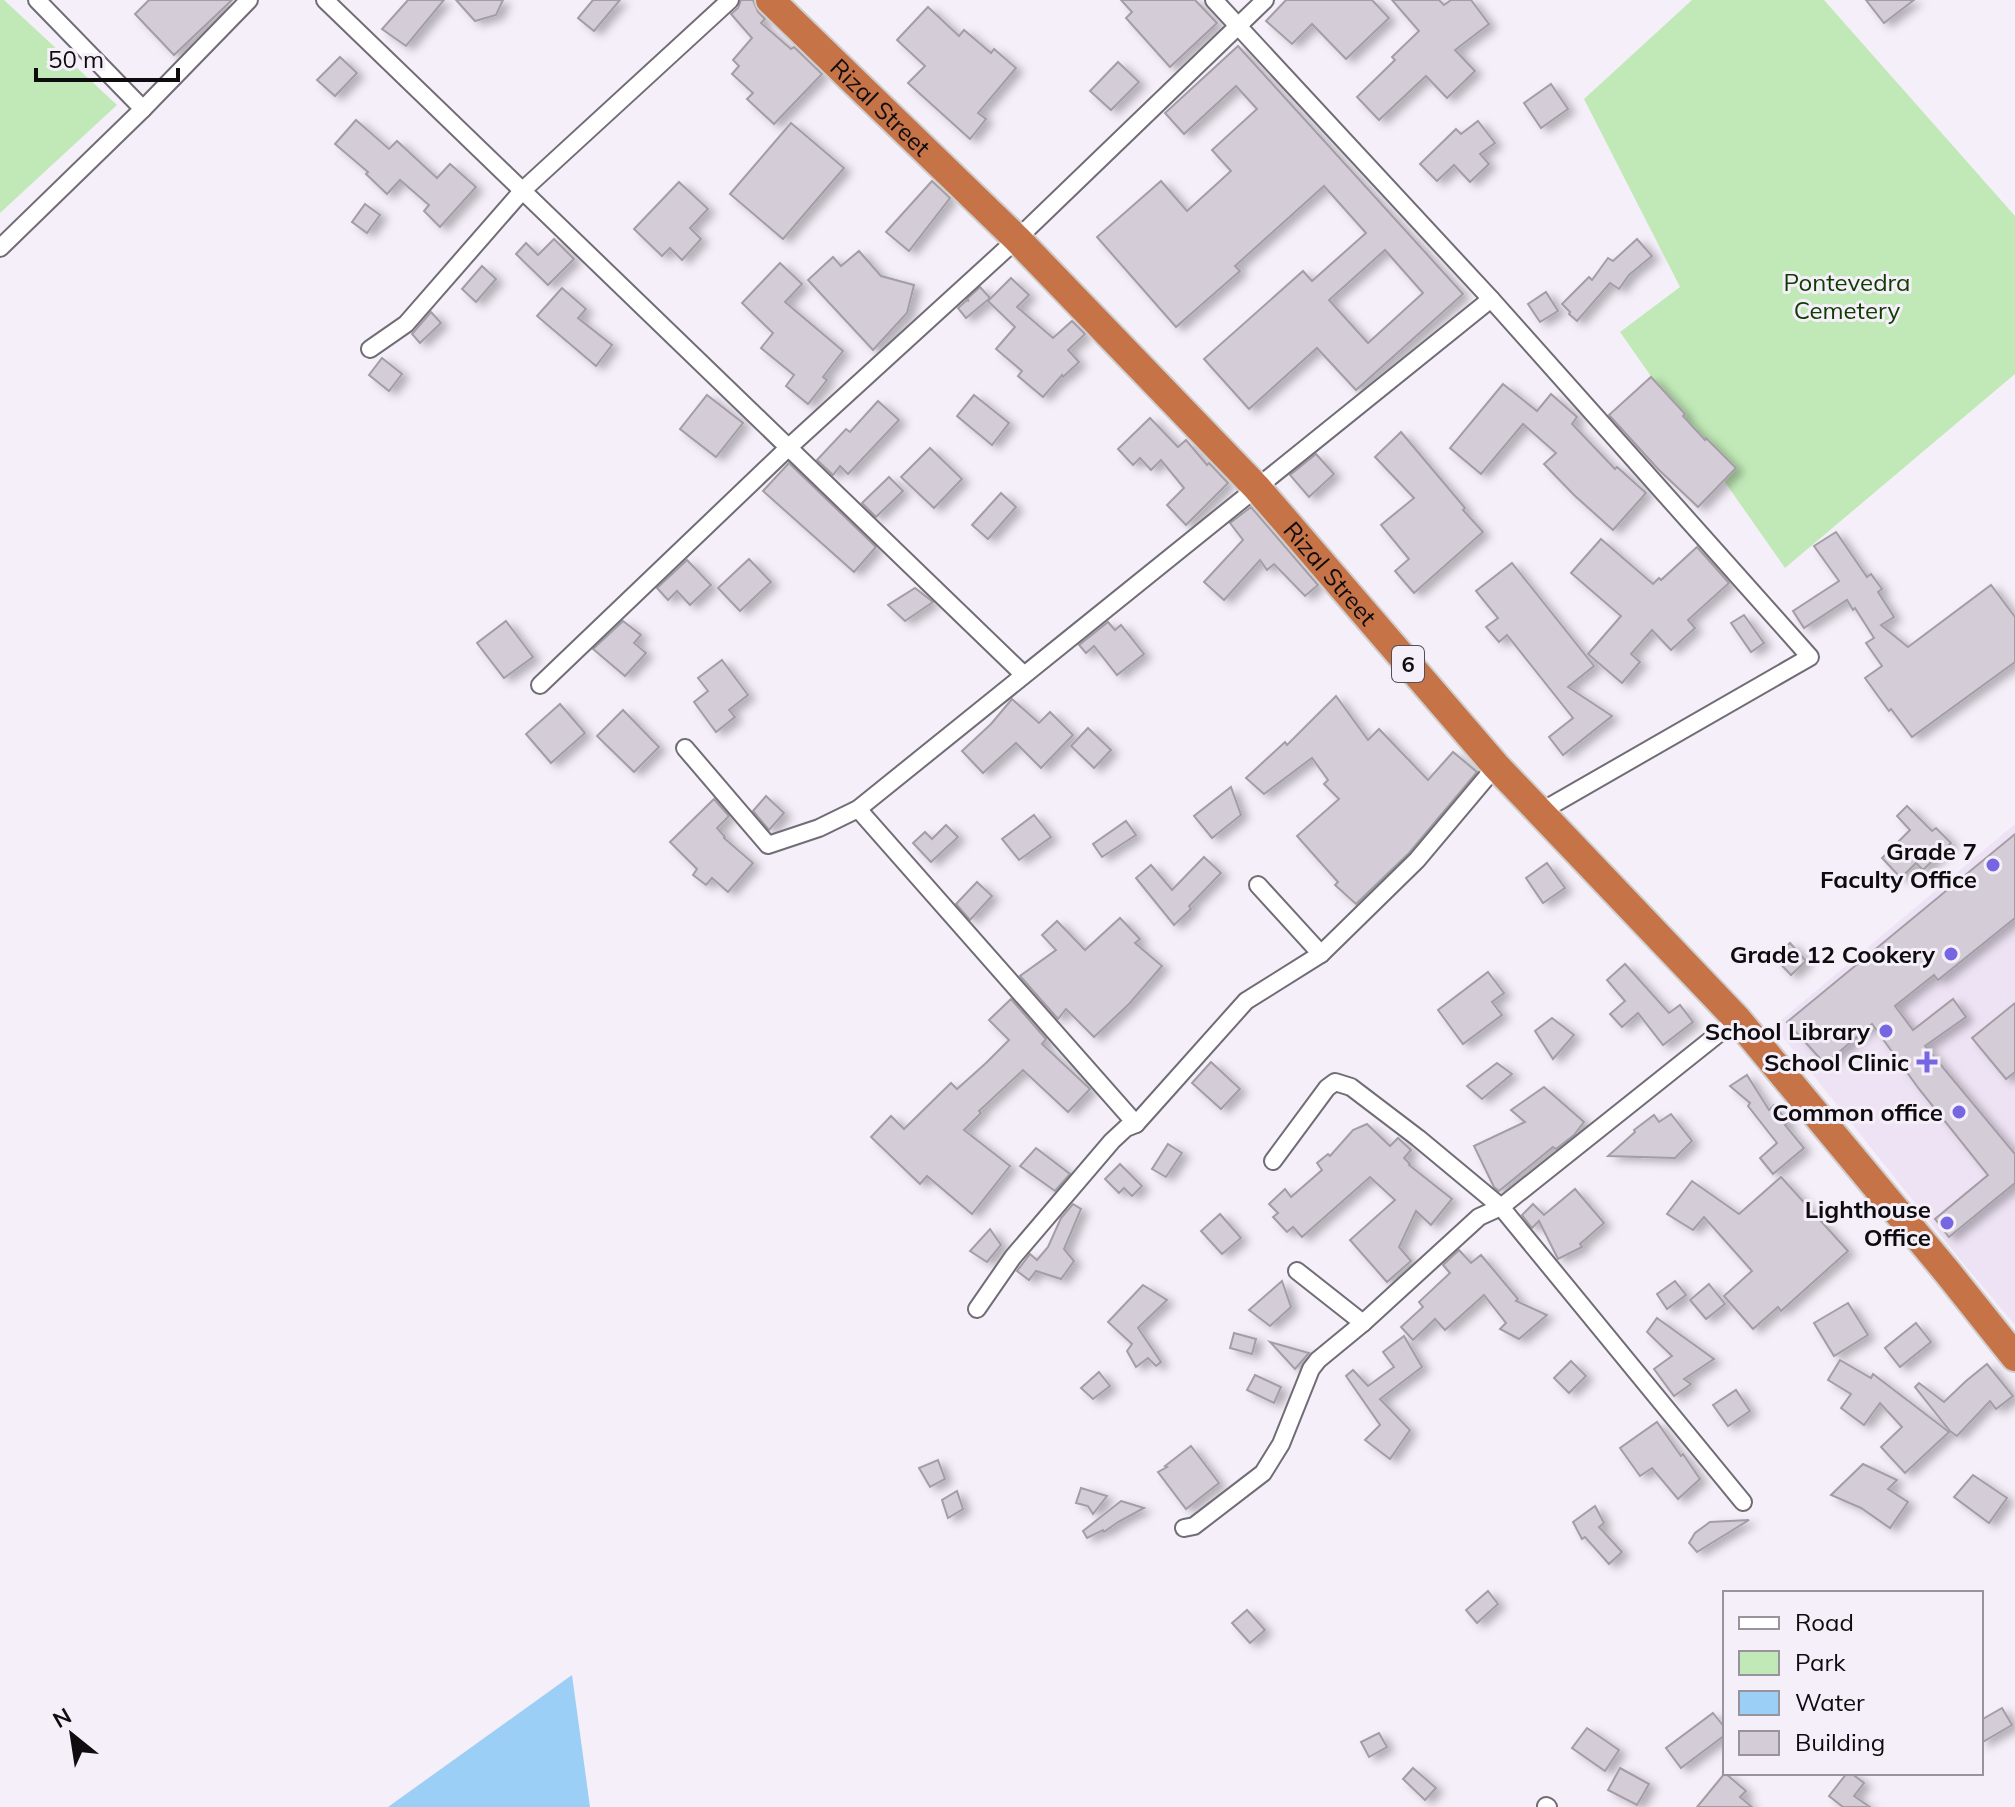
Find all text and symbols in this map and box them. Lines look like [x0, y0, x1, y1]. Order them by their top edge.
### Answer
scale bar [36, 32, 178, 82]
text: 50 m [48, 44, 104, 74]
street label: Rizal Street [824, 52, 937, 162]
park label: Pontevedra Cemetery [1783, 267, 1911, 325]
street label: Rizal Street [1277, 515, 1383, 631]
road number: 6 [1392, 646, 1424, 682]
place label: Grade 7 Faculty Office [1820, 836, 1977, 894]
marker: Grade 7 Faculty Office [1984, 856, 2002, 874]
place label: Grade 12 Cookery [1730, 939, 1936, 969]
marker: Grade 12 Cookery [1942, 945, 1960, 963]
place label: School Library [1705, 1016, 1871, 1046]
marker: School Library [1877, 1022, 1895, 1040]
place label: School Clinic [1764, 1047, 1909, 1077]
marker: School Clinic [1916, 1051, 1938, 1073]
place label: Common office [1772, 1097, 1943, 1127]
marker: Common office [1950, 1103, 1968, 1121]
place label: Lighthouse Office [1805, 1194, 1931, 1252]
marker: Lighthouse Office [1938, 1214, 1956, 1232]
legend [1723, 1591, 1983, 1775]
text: Road [1795, 1607, 1854, 1637]
text: Park [1795, 1647, 1846, 1677]
text: Water [1795, 1687, 1865, 1717]
north arrow [32, 1695, 112, 1775]
text: N [48, 1701, 76, 1734]
text: Building [1795, 1727, 1885, 1757]

